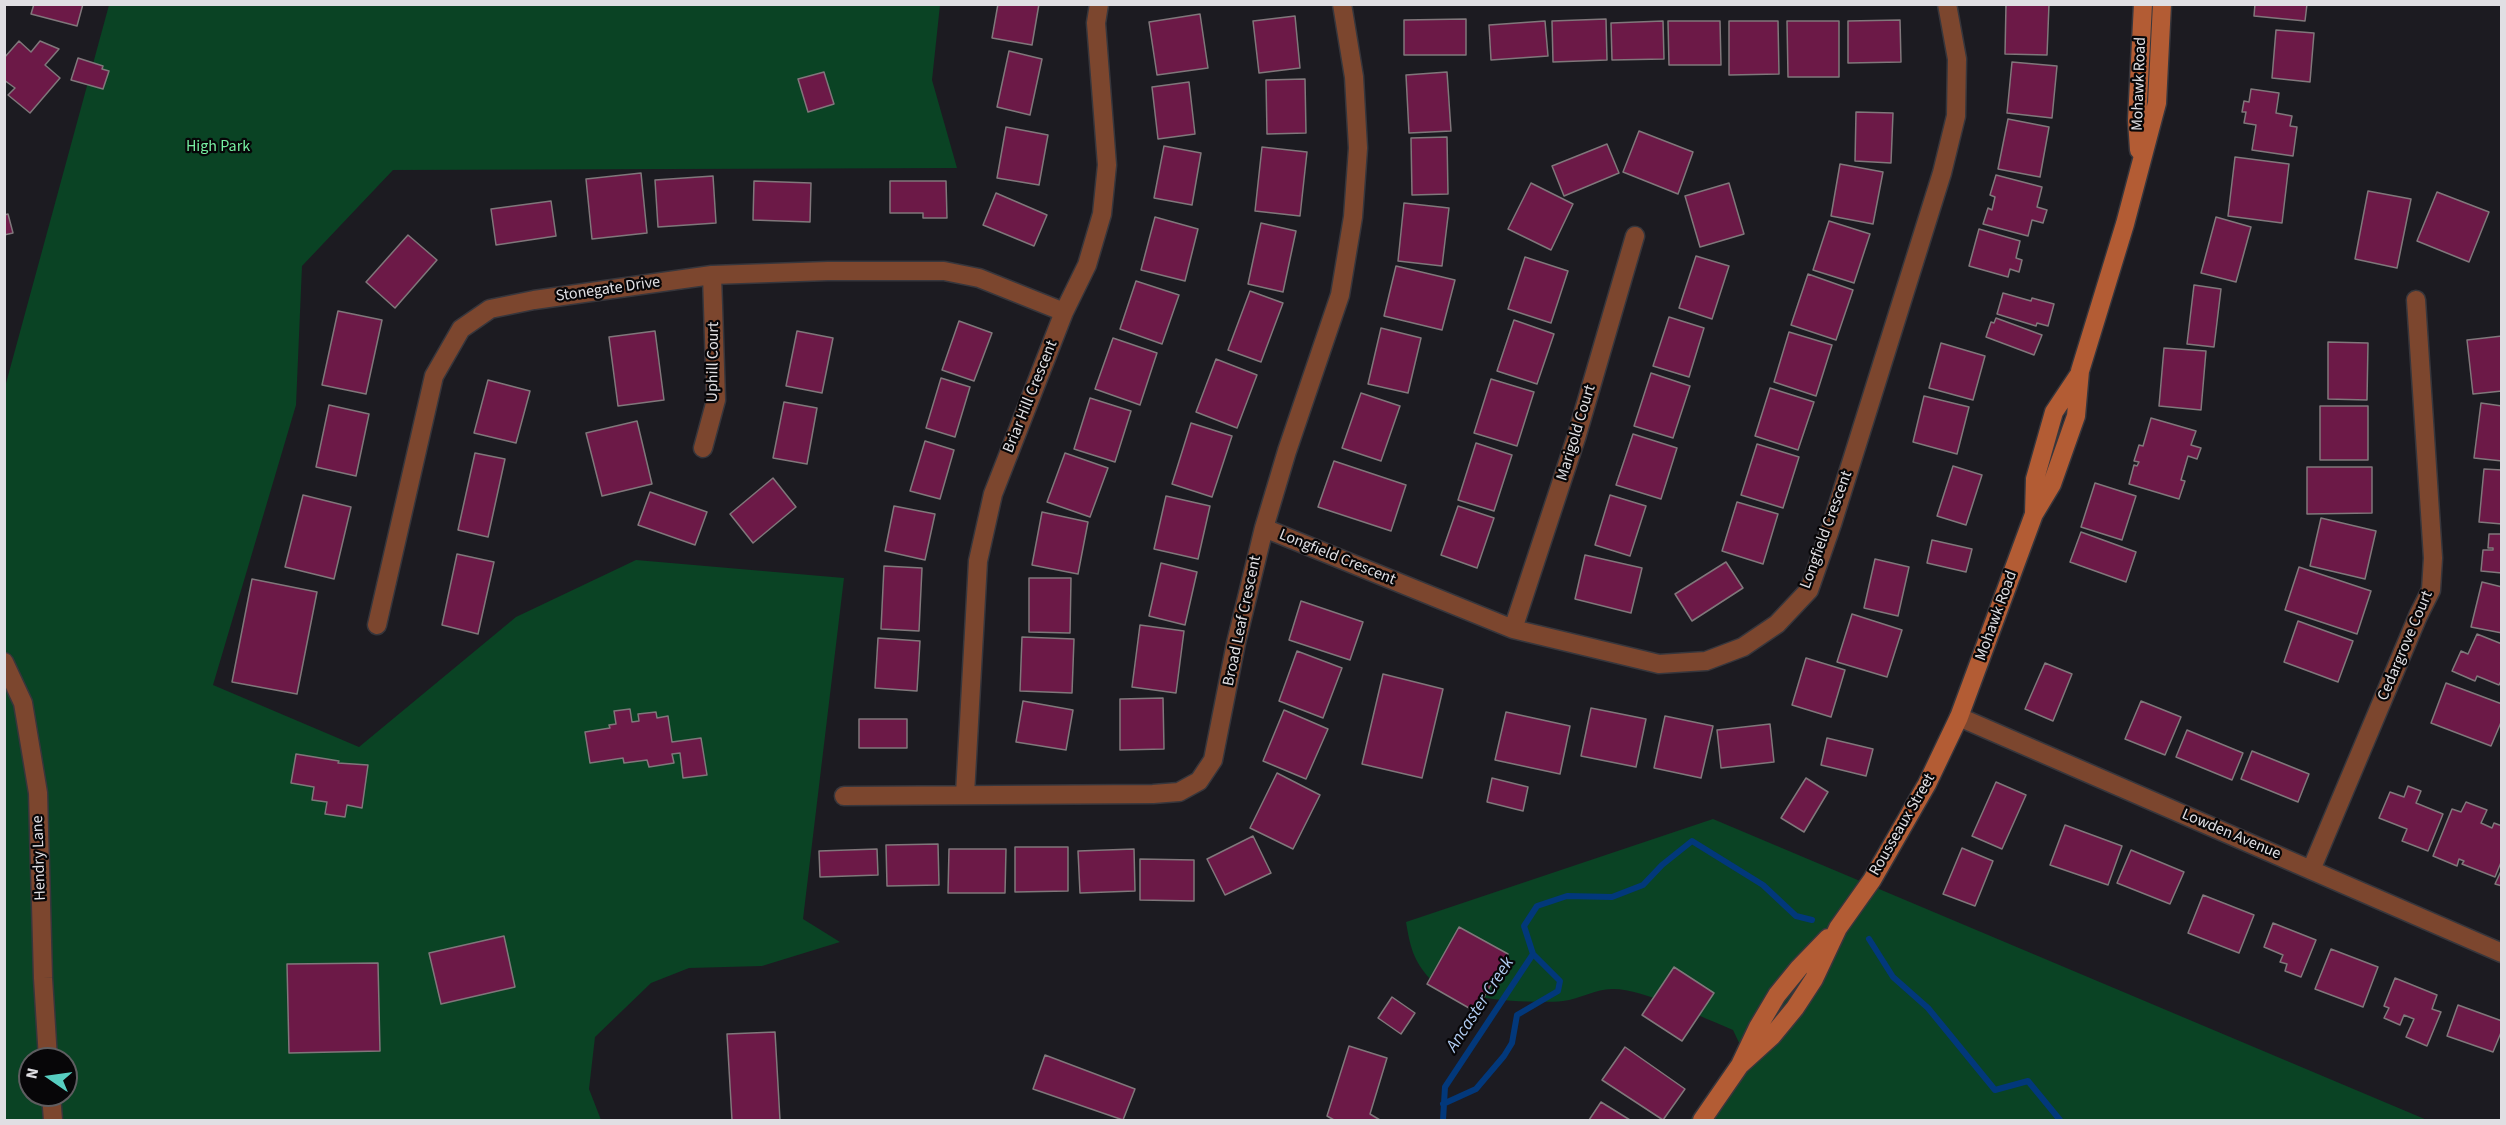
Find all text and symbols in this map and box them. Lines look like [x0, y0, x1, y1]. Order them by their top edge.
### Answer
street label: Mohawk Road [2129, 37, 2151, 131]
park label: High Park [186, 137, 250, 157]
street label: Stonegate Drive [555, 273, 661, 307]
street label: Uphill Court [704, 322, 724, 402]
street label: Briar Hill Crescent [1000, 338, 1062, 456]
street label: Marigold Court [1553, 383, 1601, 483]
street label: Longfield Crescent [1797, 468, 1857, 592]
street label: Longfield Crescent [1276, 526, 1398, 590]
street label: Broad Leaf Crescent [1220, 554, 1266, 688]
street label: Mohawk Road [1972, 569, 2022, 663]
street label: Cedargrove Court [2374, 588, 2438, 704]
street label: Rousseaux Street [1866, 771, 1940, 879]
street label: Lowden Avenue [2179, 806, 2283, 864]
street label: Hendry Lane [29, 815, 51, 901]
water label: Ancaster Creek [1442, 953, 1520, 1057]
north arrow [18, 1047, 78, 1107]
text: N [20, 1066, 44, 1081]

